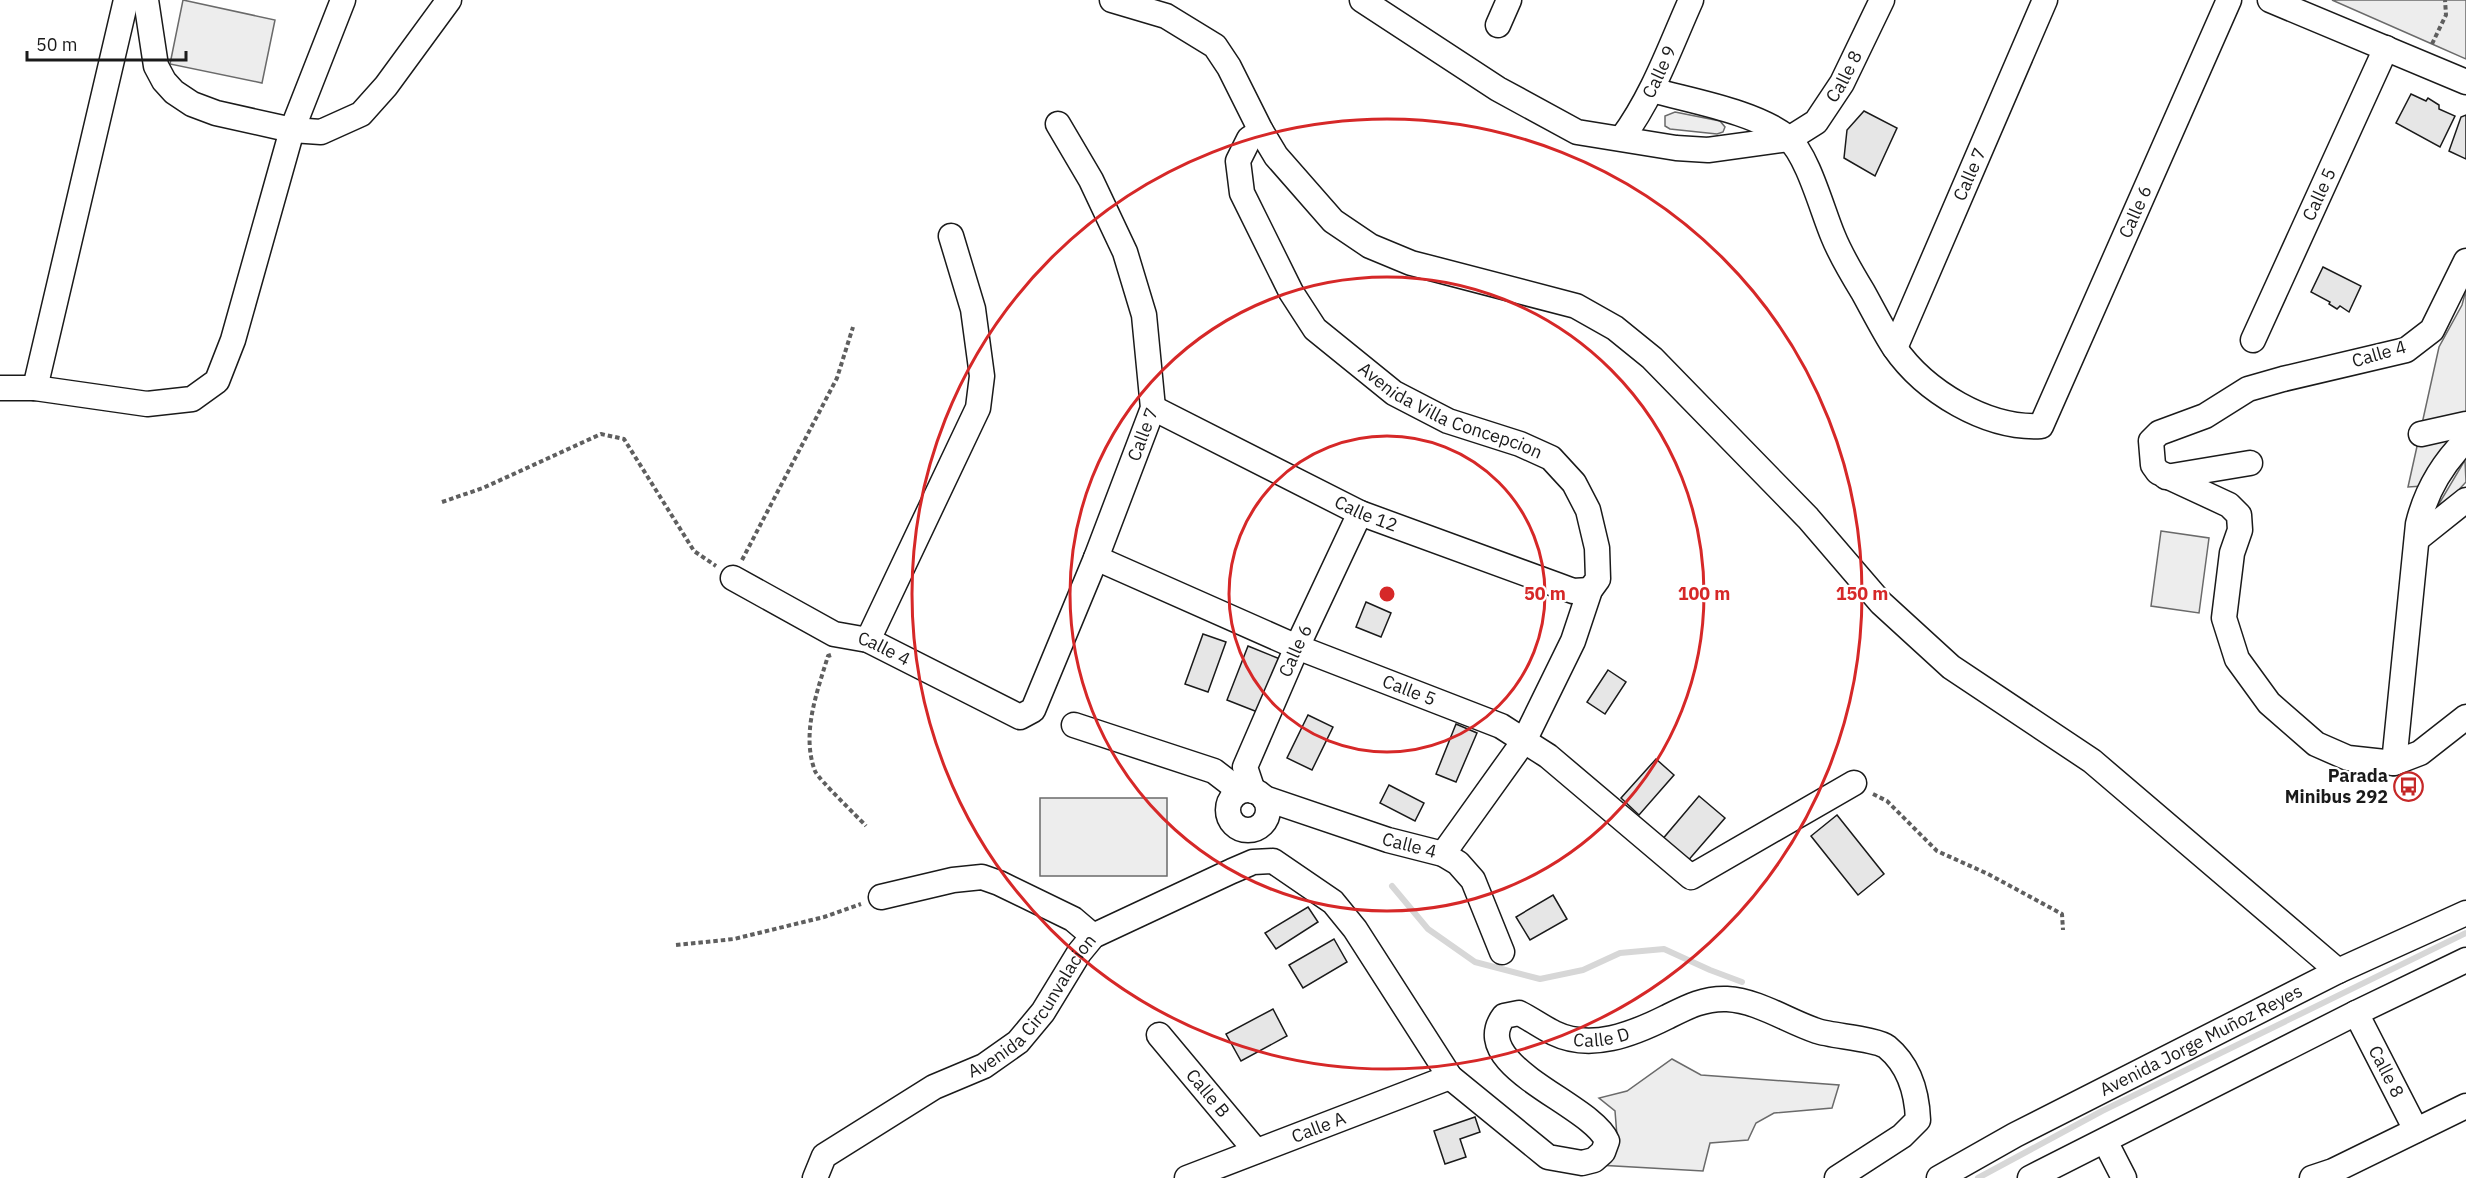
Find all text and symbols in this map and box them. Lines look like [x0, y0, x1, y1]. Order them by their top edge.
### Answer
scale bar [27, 24, 186, 62]
text: 50 m [36, 33, 78, 56]
street label: Calle 9 [1637, 42, 1681, 102]
street label: Calle 8 [1820, 47, 1867, 107]
street label: Calle 7 [1948, 144, 1991, 204]
street label: Calle 5 [2297, 164, 2341, 224]
street label: Calle 6 [2113, 182, 2157, 242]
street label: Calle 4 [2349, 335, 2409, 372]
street label: Avenida Villa Concepcion [1354, 357, 1546, 464]
street label: Calle 7 [1122, 404, 1163, 464]
street label: Calle 12 [1331, 490, 1401, 537]
text: 50 m [1524, 582, 1566, 605]
text: 100 m [1678, 582, 1730, 605]
text: 150 m [1836, 582, 1888, 605]
centre of rings [1377, 584, 1397, 604]
street label: Calle 6 [1273, 620, 1317, 681]
street label: Calle 4 [856, 626, 914, 671]
street label: Calle 5 [1379, 669, 1439, 711]
place label: Parada Minibus 292 [2285, 764, 2388, 808]
bus stop icon: Parada Minibus 292 [2393, 770, 2425, 802]
street label: Calle 4 [1379, 827, 1439, 863]
street label: Avenida Circunvalacion [964, 929, 1101, 1083]
street label: Avenida Jorge Muñoz Reyes [2096, 979, 2306, 1101]
street label: Calle D [1572, 1022, 1632, 1052]
street label: Calle 8 [2364, 1042, 2409, 1101]
street label: Calle B [1181, 1064, 1235, 1122]
street label: Calle A [1288, 1106, 1349, 1148]

